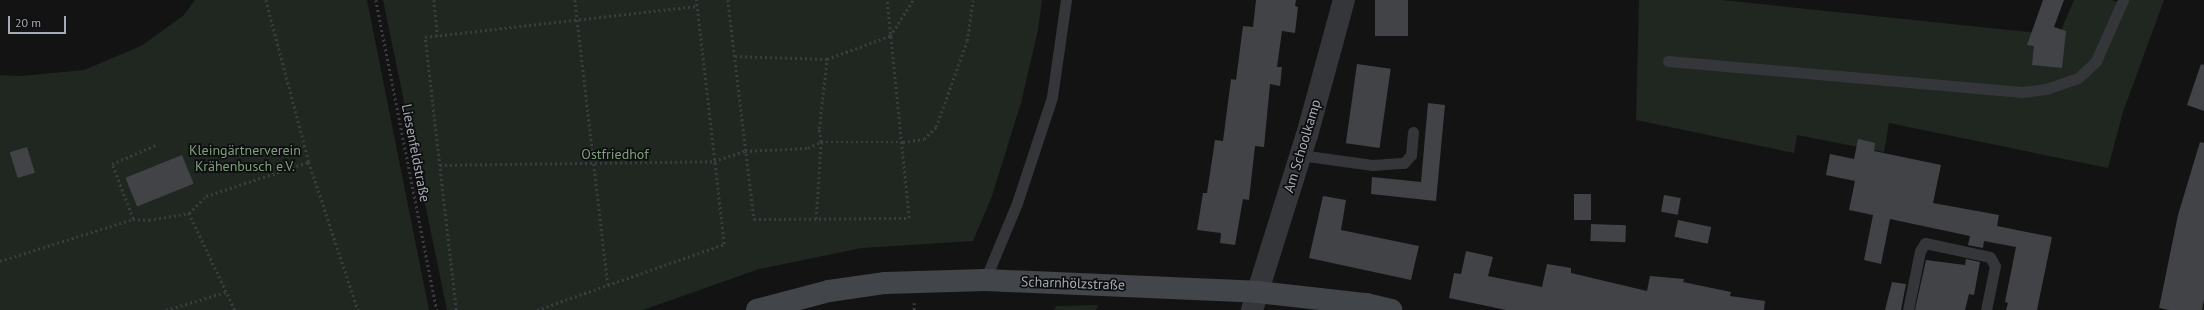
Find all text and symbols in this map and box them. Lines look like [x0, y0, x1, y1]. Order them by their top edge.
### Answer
scale bar [10, 8, 68, 34]
text: 20 m [15, 15, 41, 30]
street label: Am Schoolkamp [1280, 97, 1324, 195]
street label: Liesenfeldstraße [398, 103, 434, 203]
park label: Kleingärtnerverein Krähenbusch e.V. [189, 142, 301, 174]
park label: Ostfriedhof [581, 146, 649, 162]
street label: Scharnhölzstraße [1021, 273, 1125, 293]

